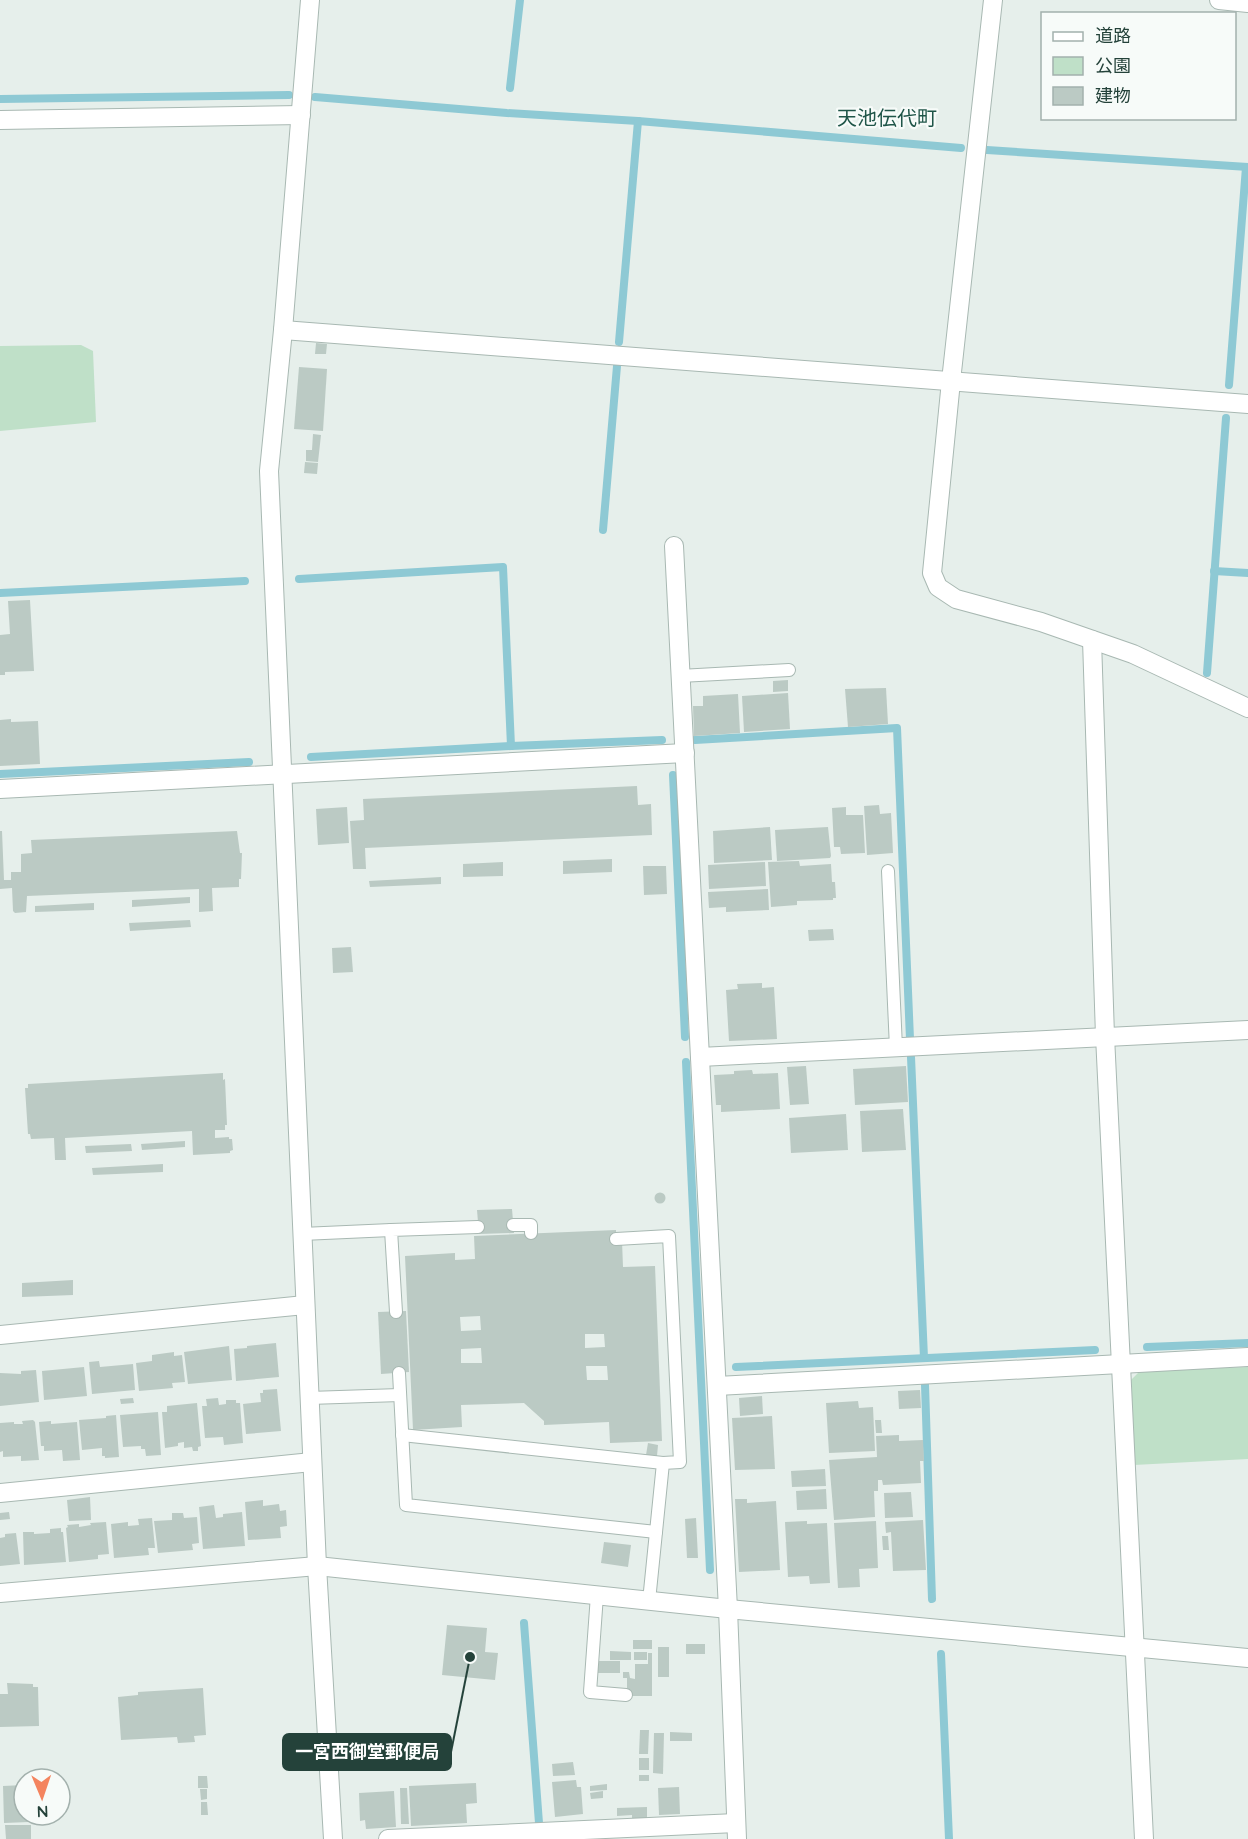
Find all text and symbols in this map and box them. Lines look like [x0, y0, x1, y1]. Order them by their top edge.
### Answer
legend [1041, 12, 1236, 120]
text: 道路 [1095, 24, 1131, 47]
text: 公園 [1095, 54, 1131, 77]
text: 建物 [1095, 84, 1131, 107]
district label: 天池伝代町 [837, 105, 937, 130]
callout: 一宮西御堂郵便局 [283, 1734, 451, 1770]
text: 一宮西御堂郵便局 [295, 1740, 439, 1763]
north arrow [12, 1767, 72, 1827]
text: N [36, 1802, 49, 1822]

